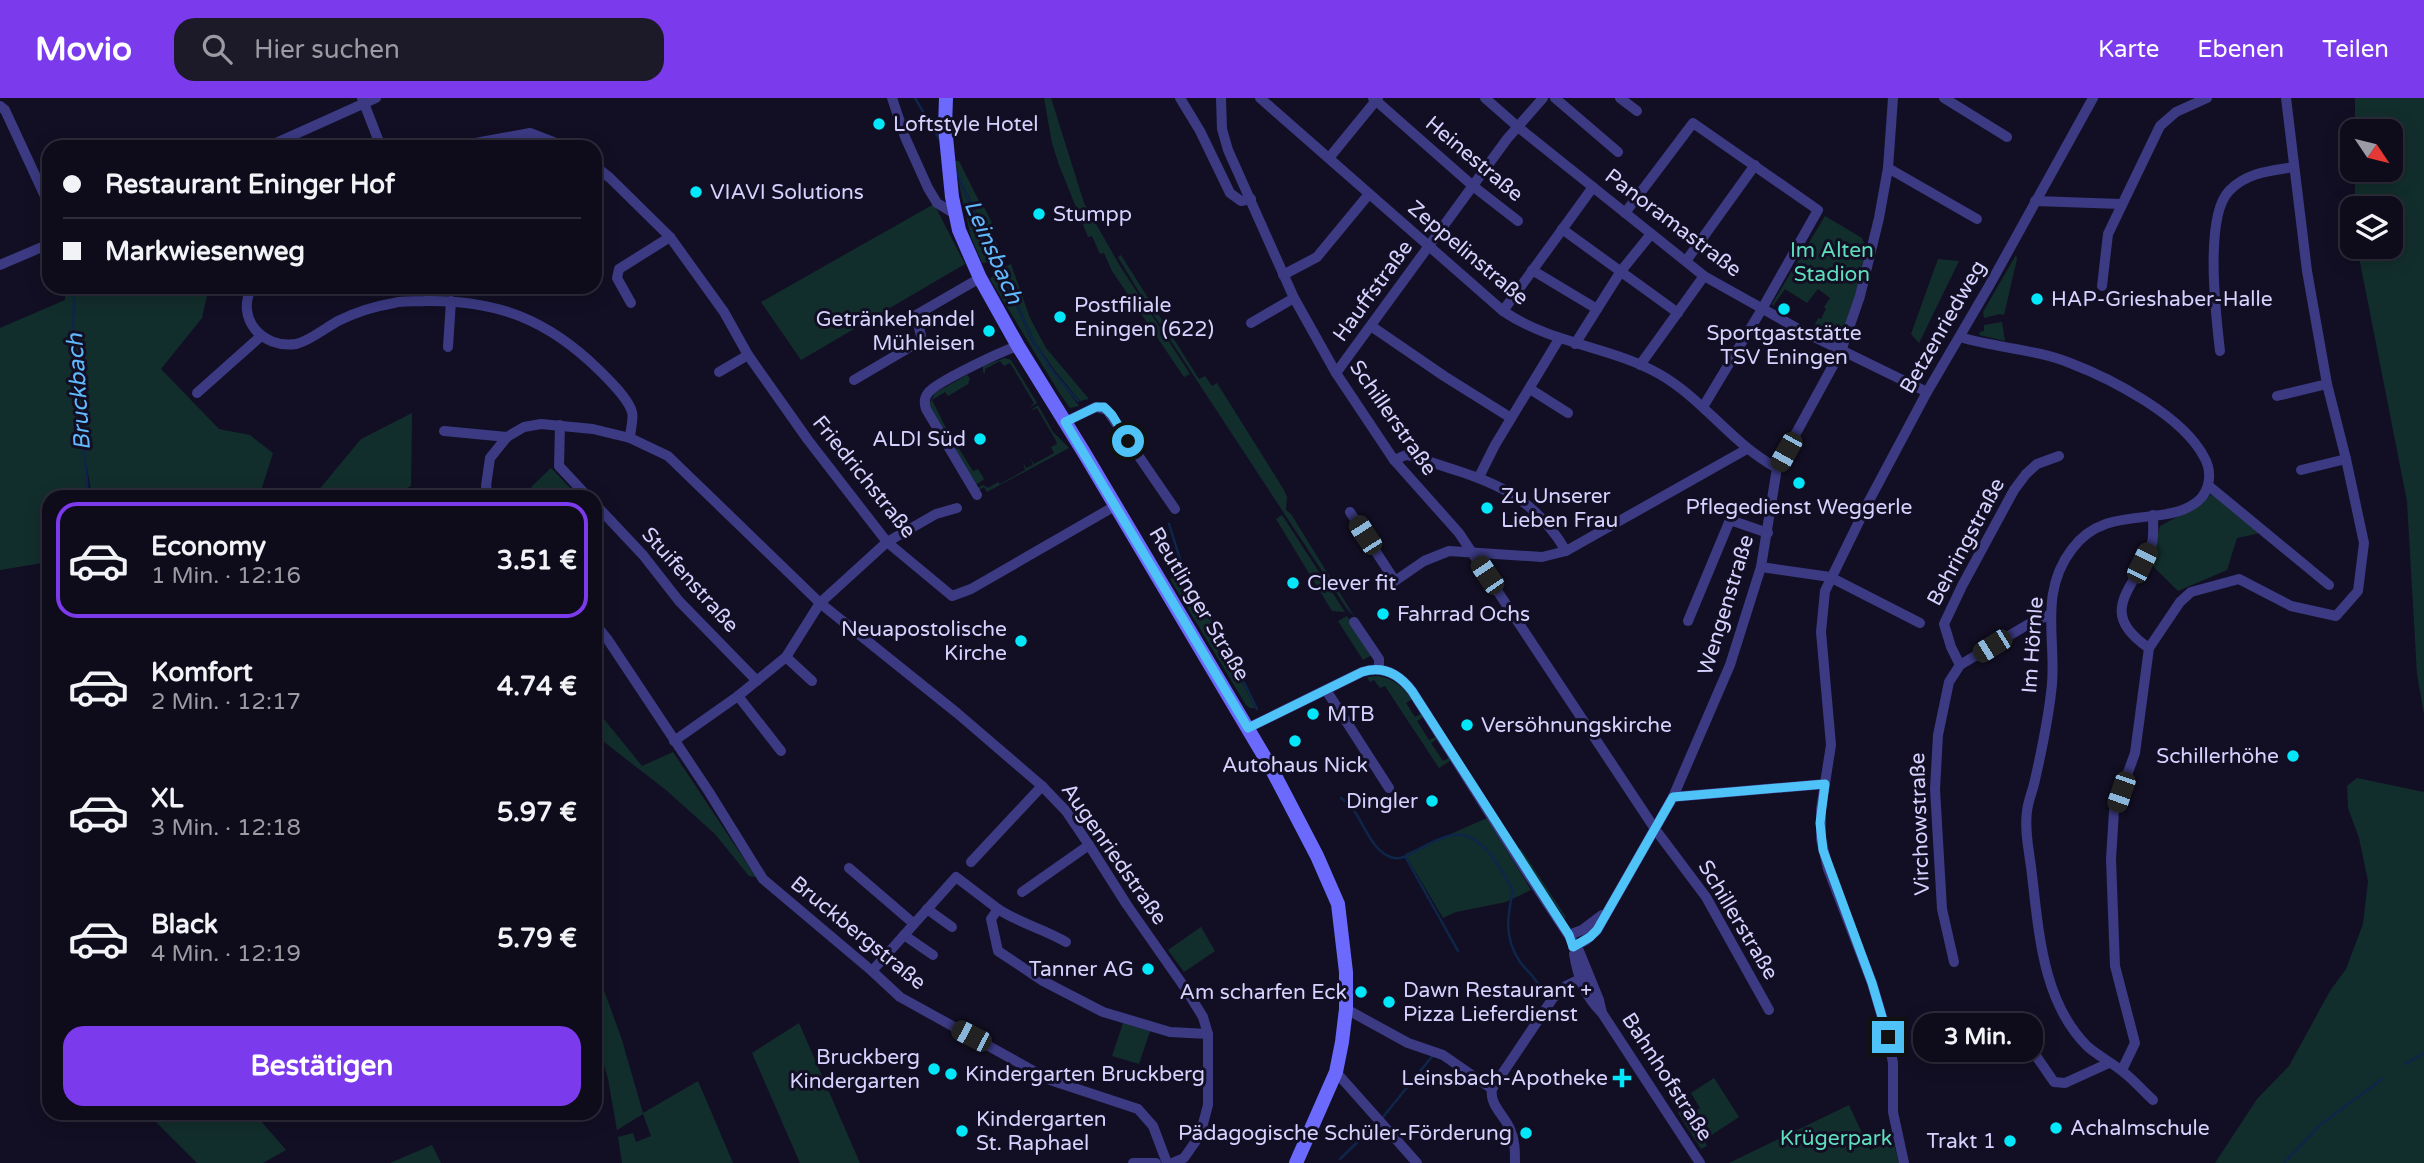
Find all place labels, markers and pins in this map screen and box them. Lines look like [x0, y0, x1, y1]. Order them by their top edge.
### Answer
place label: Loftstyle Hotel [893, 112, 1039, 137]
marker: Loftstyle Hotel [871, 116, 887, 132]
place label: VIAVI Solutions [710, 180, 864, 205]
marker: VIAVI Solutions [688, 184, 704, 200]
place label: Stumpp [1053, 202, 1132, 227]
marker: Stumpp [1031, 206, 1047, 222]
place label: HAP-Grieshaber-Halle [2051, 287, 2273, 312]
marker: HAP-Grieshaber-Halle [2029, 291, 2045, 307]
place label: Postfiliale Eningen (622) [1074, 293, 1214, 342]
marker: Sportgaststätte TSV Eningen [1776, 301, 1792, 317]
place label: Getränkehandel Mühleisen [816, 307, 975, 356]
marker: Postfiliale Eningen (622) [1052, 309, 1068, 325]
place label: Sportgaststätte TSV Eningen [1706, 321, 1862, 370]
marker: Getränkehandel Mühleisen [981, 323, 997, 339]
place label: ALDI Süd [872, 427, 966, 452]
marker: ALDI Süd [972, 431, 988, 447]
marker: Pflegedienst Weggerle [1791, 475, 1807, 491]
place label: Zu Unserer Lieben Frau [1501, 484, 1618, 533]
place label: Pflegedienst Weggerle [1686, 495, 1913, 520]
marker: Zu Unserer Lieben Frau [1479, 500, 1495, 516]
place label: Clever fit [1307, 571, 1396, 596]
marker: Clever fit [1285, 575, 1301, 591]
place label: Fahrrad Ochs [1397, 602, 1530, 627]
marker: Fahrrad Ochs [1375, 606, 1391, 622]
place label: Neuapostolische Kirche [841, 617, 1007, 666]
marker: Neuapostolische Kirche [1013, 633, 1029, 649]
place label: MTB [1327, 702, 1375, 727]
marker: MTB [1305, 706, 1321, 722]
place label: Versöhnungskirche [1481, 713, 1672, 738]
marker: Versöhnungskirche [1459, 717, 1475, 733]
marker: Autohaus Nick [1287, 733, 1303, 749]
place label: Schillerhöhe [2156, 744, 2279, 769]
marker: Schillerhöhe [2285, 748, 2301, 764]
place label: Autohaus Nick [1222, 753, 1368, 778]
place label: Dingler [1346, 789, 1418, 814]
marker: Dingler [1424, 793, 1440, 809]
place label: Tanner AG [1029, 957, 1134, 982]
marker: Tanner AG [1140, 961, 1156, 977]
place label: Dawn Restaurant + Pizza Lieferdienst [1403, 978, 1592, 1027]
place label: Am scharfen Eck [1180, 980, 1347, 1005]
marker: Am scharfen Eck [1353, 984, 1369, 1000]
marker: Dawn Restaurant + Pizza Lieferdienst [1381, 994, 1397, 1010]
place label: Bruckberg Kindergarten [789, 1045, 920, 1094]
marker: Bruckberg Kindergarten [926, 1061, 942, 1077]
place label: Kindergarten Bruckberg [965, 1062, 1205, 1087]
marker: Kindergarten Bruckberg [943, 1066, 959, 1082]
place label: Leinsbach-Apotheke [1401, 1066, 1608, 1091]
marker: Leinsbach-Apotheke [1614, 1070, 1630, 1086]
place label: Kindergarten St. Raphael [976, 1107, 1107, 1156]
place label: Achalmschule [2070, 1116, 2210, 1141]
marker: Achalmschule [2048, 1120, 2064, 1136]
place label: Pädagogische Schüler-Förderung [1178, 1121, 1512, 1146]
marker: Kindergarten St. Raphael [954, 1123, 970, 1139]
marker: Pädagogische Schüler-Förderung [1518, 1125, 1534, 1141]
place label: Trakt 1 [1927, 1129, 1996, 1154]
marker: Trakt 1 [2002, 1133, 2018, 1149]

